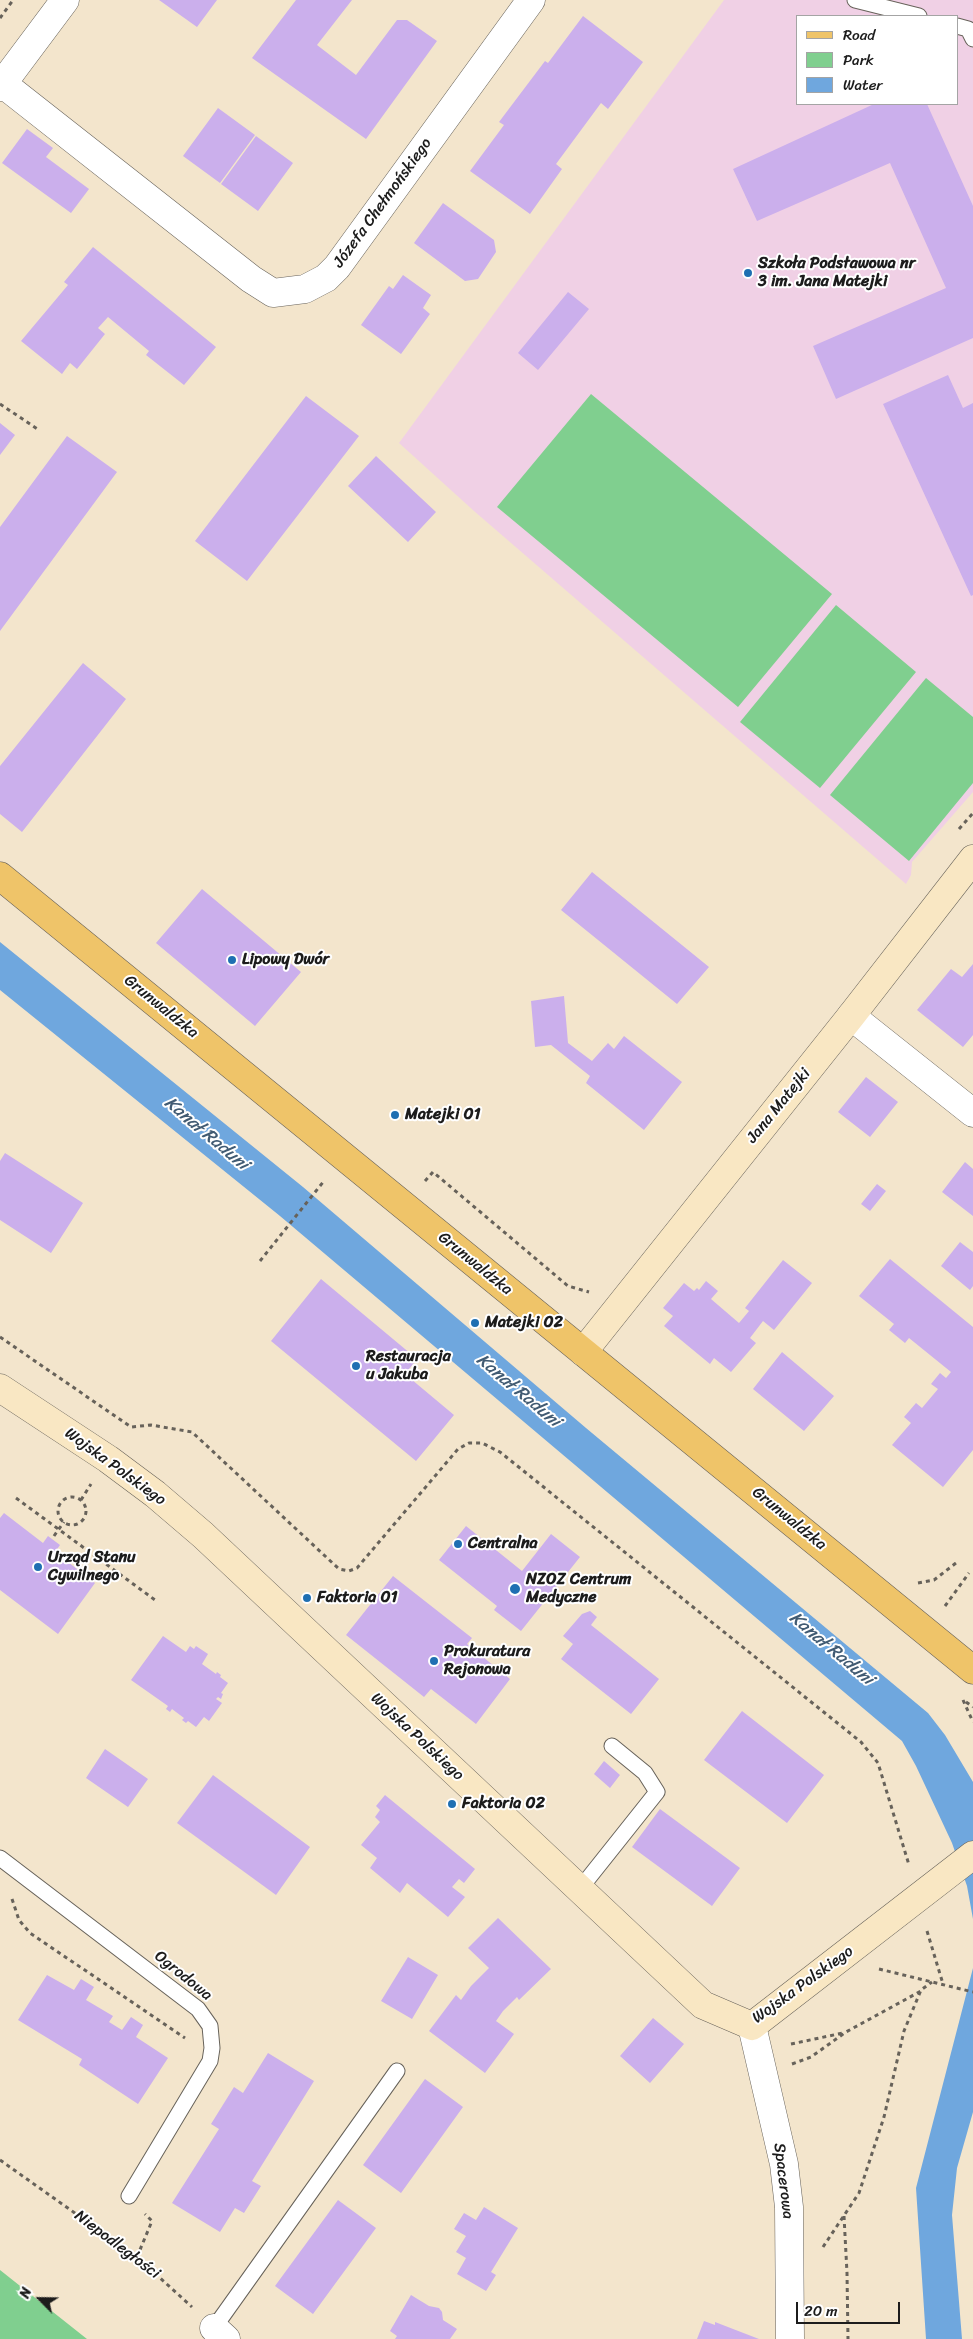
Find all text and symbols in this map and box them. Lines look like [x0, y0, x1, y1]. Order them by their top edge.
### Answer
legend [796, 15, 958, 105]
text: Road [843, 22, 875, 48]
text: Park [843, 47, 874, 73]
text: Water [843, 72, 883, 98]
street label: Józefa Chełmońskiego [330, 135, 436, 271]
place label: Szkoła Podstawowa nr 3 im. Jana Matejki [758, 254, 915, 292]
marker: Szkoła Podstawowa nr 3 im. Jana Matejki [742, 267, 754, 279]
place label: Lipowy Dwór [242, 950, 329, 970]
marker: Lipowy Dwór [226, 954, 238, 966]
street label: Grunwaldzka [120, 971, 202, 1043]
street label: Jana Matejki [743, 1065, 815, 1147]
water label: Kanał Raduni [160, 1093, 252, 1175]
place label: Matejki 01 [405, 1105, 481, 1125]
marker: Matejki 01 [389, 1109, 401, 1121]
street label: Grunwaldzka [434, 1228, 516, 1300]
place label: Matejki 02 [485, 1313, 563, 1333]
marker: Matejki 02 [469, 1317, 481, 1329]
place label: Restauracja u Jakuba [366, 1347, 451, 1385]
water label: Kanał Raduni [472, 1350, 564, 1432]
marker: Restauracja u Jakuba [350, 1360, 362, 1372]
street label: Wojska Polskiego [61, 1424, 169, 1510]
street label: Grunwaldzka [748, 1483, 830, 1555]
place label: Centralna [468, 1534, 538, 1554]
marker: Centralna [452, 1538, 464, 1550]
place label: Urząd Stanu Cywilnego [48, 1548, 136, 1586]
marker: Urząd Stanu Cywilnego [32, 1561, 44, 1573]
place label: NZOZ Centrum Medyczne [526, 1570, 631, 1608]
marker: NZOZ Centrum Medyczne [508, 1582, 522, 1596]
place label: Faktoria 01 [317, 1588, 398, 1608]
marker: Faktoria 01 [301, 1592, 313, 1604]
water label: Kanał Raduni [785, 1608, 877, 1690]
place label: Prokuratura Rejonowa [444, 1642, 530, 1680]
marker: Prokuratura Rejonowa [428, 1655, 440, 1667]
street label: Wojska Polskiego [366, 1689, 468, 1785]
place label: Faktoria 02 [462, 1794, 545, 1814]
marker: Faktoria 02 [446, 1798, 458, 1810]
street label: Wojska Polskiego [749, 1942, 857, 2028]
street label: Ogrodowa [150, 1947, 216, 2005]
street label: Spacerowa [769, 2142, 797, 2220]
street label: Niepodległości [70, 2206, 164, 2284]
north arrow [15, 2274, 65, 2324]
text: N [12, 2284, 39, 2302]
scale bar [798, 2292, 902, 2324]
text: 20 m [804, 2298, 838, 2324]

